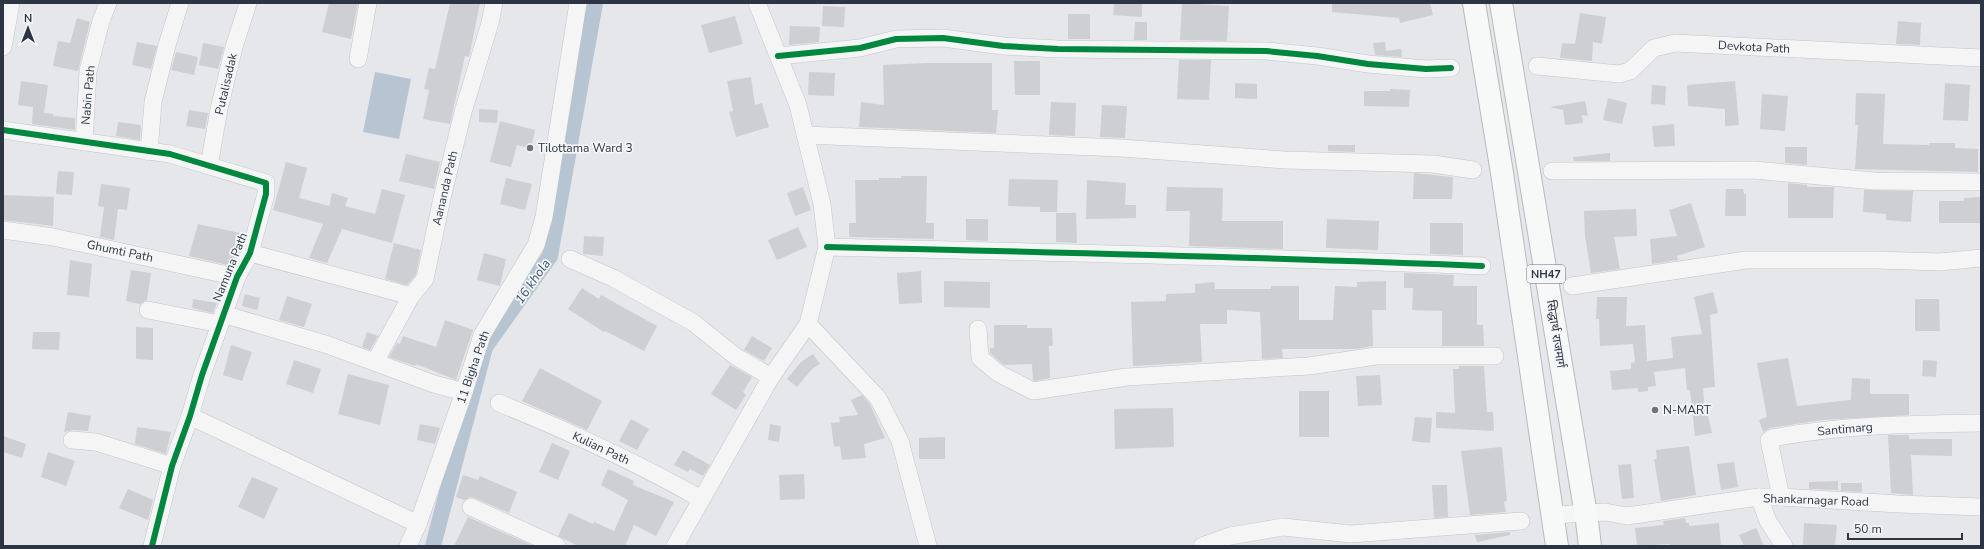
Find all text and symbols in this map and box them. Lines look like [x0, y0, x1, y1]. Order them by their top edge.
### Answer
north arrow [8, 8, 48, 48]
text: N [24, 11, 32, 26]
street label: Devkota Path [1718, 37, 1790, 57]
street label: Putalisadak [211, 51, 241, 116]
street label: Nabin Path [77, 65, 99, 125]
place label: Tilottama Ward 3 [538, 140, 633, 156]
marker: Tilottama Ward 3 [525, 143, 535, 153]
street label: Aananda Path [429, 149, 461, 227]
street label: Namuna Path [209, 230, 251, 304]
street label: Ghumti Path [85, 236, 155, 266]
water label: 16 khola [511, 256, 555, 308]
road number: NH47 [1527, 265, 1565, 283]
street label: सिद्धार्थ राजमार्ग [1543, 299, 1569, 370]
street label: 11 Bigha Path [453, 328, 493, 406]
place label: N-MART [1663, 402, 1712, 418]
marker: N-MART [1650, 405, 1660, 415]
street label: Santimarg [1817, 419, 1873, 439]
street label: Kulian Path [570, 428, 632, 468]
street label: Shankarnagar Road [1763, 490, 1869, 510]
scale bar [1848, 515, 1962, 541]
text: 50 m [1854, 521, 1882, 537]

